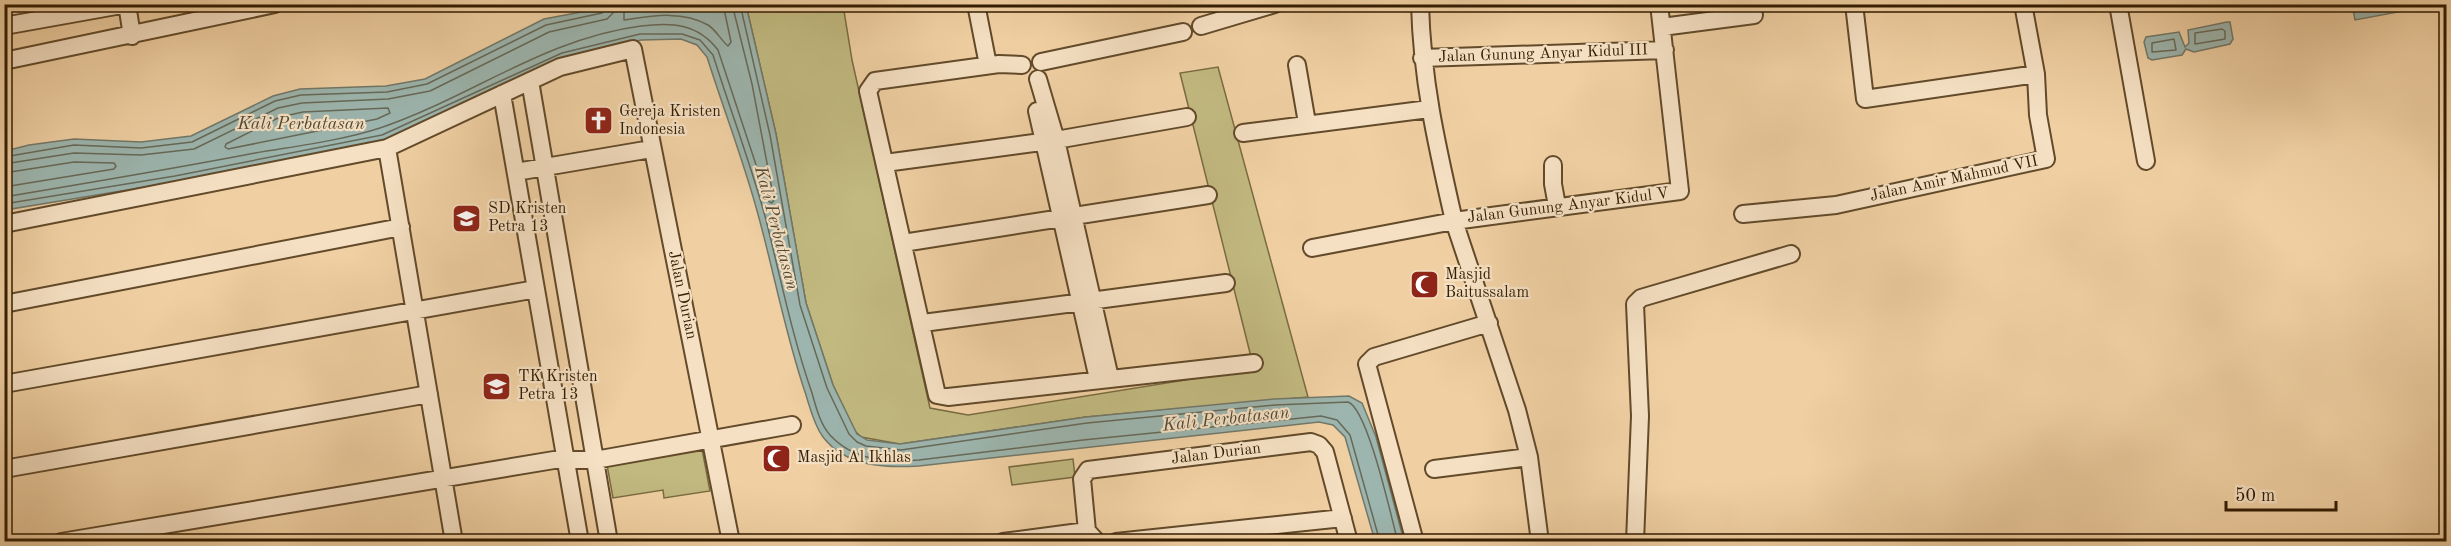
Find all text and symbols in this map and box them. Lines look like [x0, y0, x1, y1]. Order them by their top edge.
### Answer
street label: Jalan Gunung Anyar Kidul III [1438, 42, 1648, 66]
place label: Gereja Kristen Indonesia [619, 104, 721, 138]
church icon: Gereja Kristen Indonesia [582, 105, 614, 137]
water label: Kali Perbatasan [236, 115, 365, 133]
street label: Jalan Amir Mahmud VII [1869, 153, 2039, 205]
water label: Kali Perbatasan [751, 163, 801, 292]
street label: Jalan Gunung Anyar Kidul V [1466, 186, 1670, 226]
place label: SD Kristen Petra 13 [488, 201, 567, 235]
school or university icon: SD Kristen Petra 13 [451, 202, 483, 234]
street label: Jalan Durian [665, 249, 699, 341]
place label: Masjid Baitussalam [1445, 267, 1529, 301]
mosque icon: Masjid Baitussalam [1408, 268, 1440, 300]
place label: TK Kristen Petra 13 [518, 369, 598, 403]
school or university icon: TK Kristen Petra 13 [481, 370, 513, 402]
water label: Kali Perbatasan [1161, 403, 1290, 435]
street label: Jalan Durian [1170, 441, 1262, 467]
mosque icon: Masjid Al Ikhlas [760, 442, 792, 474]
place label: Masjid Al Ikhlas [797, 450, 911, 466]
scale bar [2226, 474, 2336, 512]
text: 50 m [2235, 487, 2275, 505]

